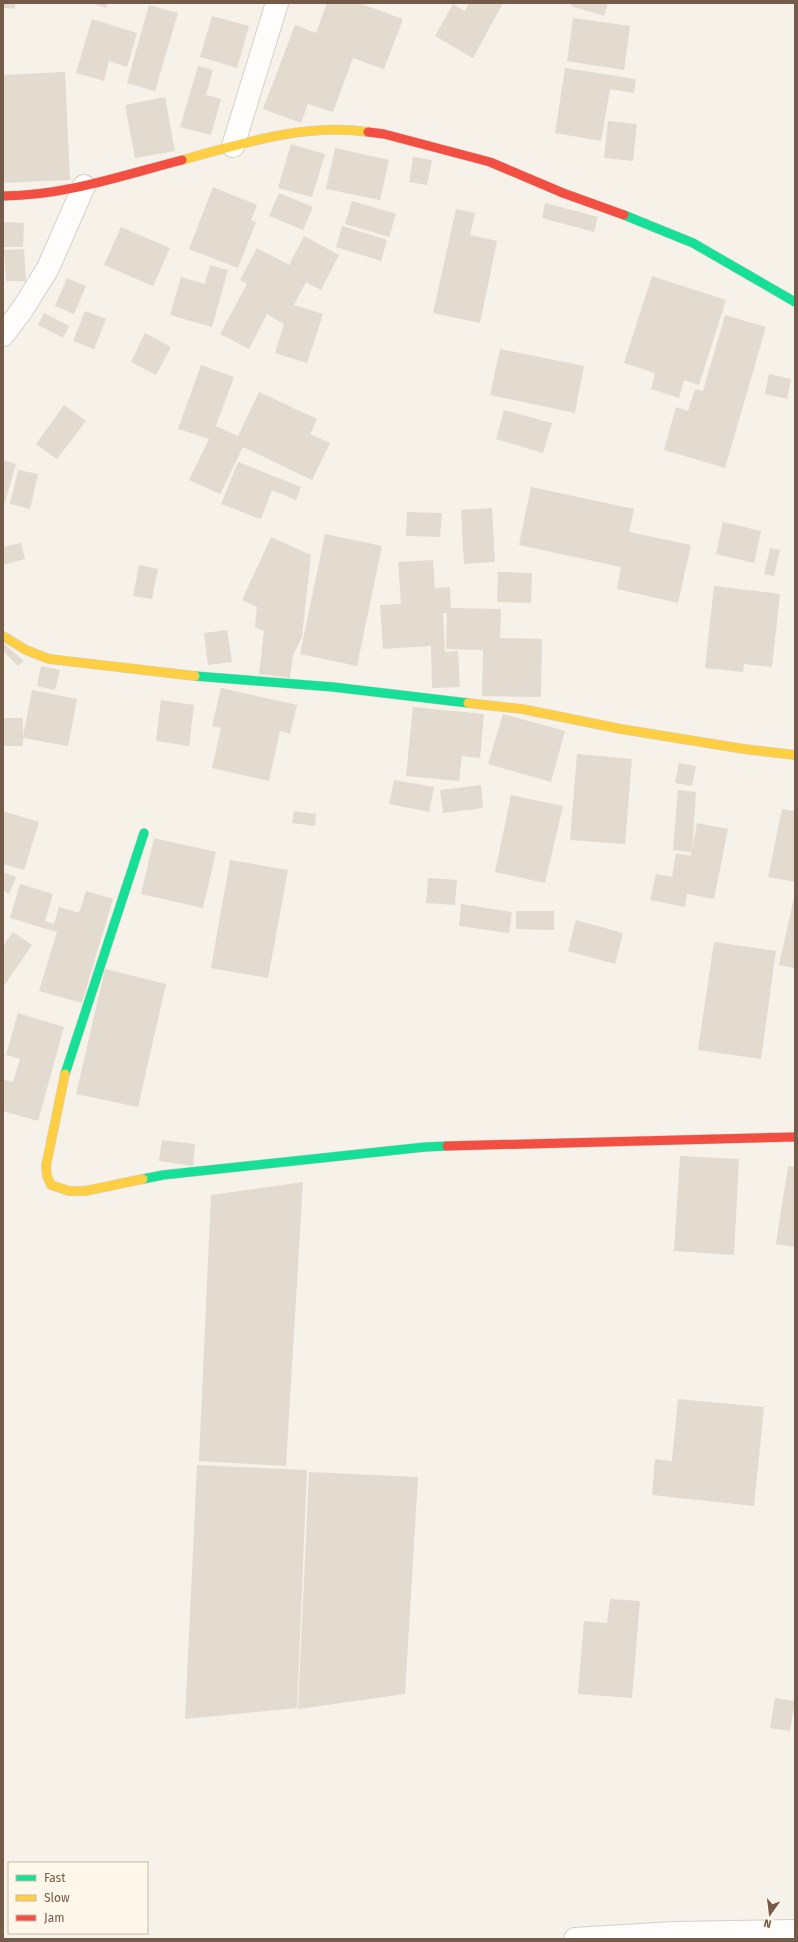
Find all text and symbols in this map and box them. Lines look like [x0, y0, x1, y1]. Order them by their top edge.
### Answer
legend [8, 1862, 148, 1934]
text: Fast [44, 1871, 66, 1885]
text: Slow [44, 1891, 70, 1905]
north arrow [750, 1894, 790, 1934]
text: Jam [44, 1911, 64, 1925]
text: N [763, 1916, 773, 1930]

